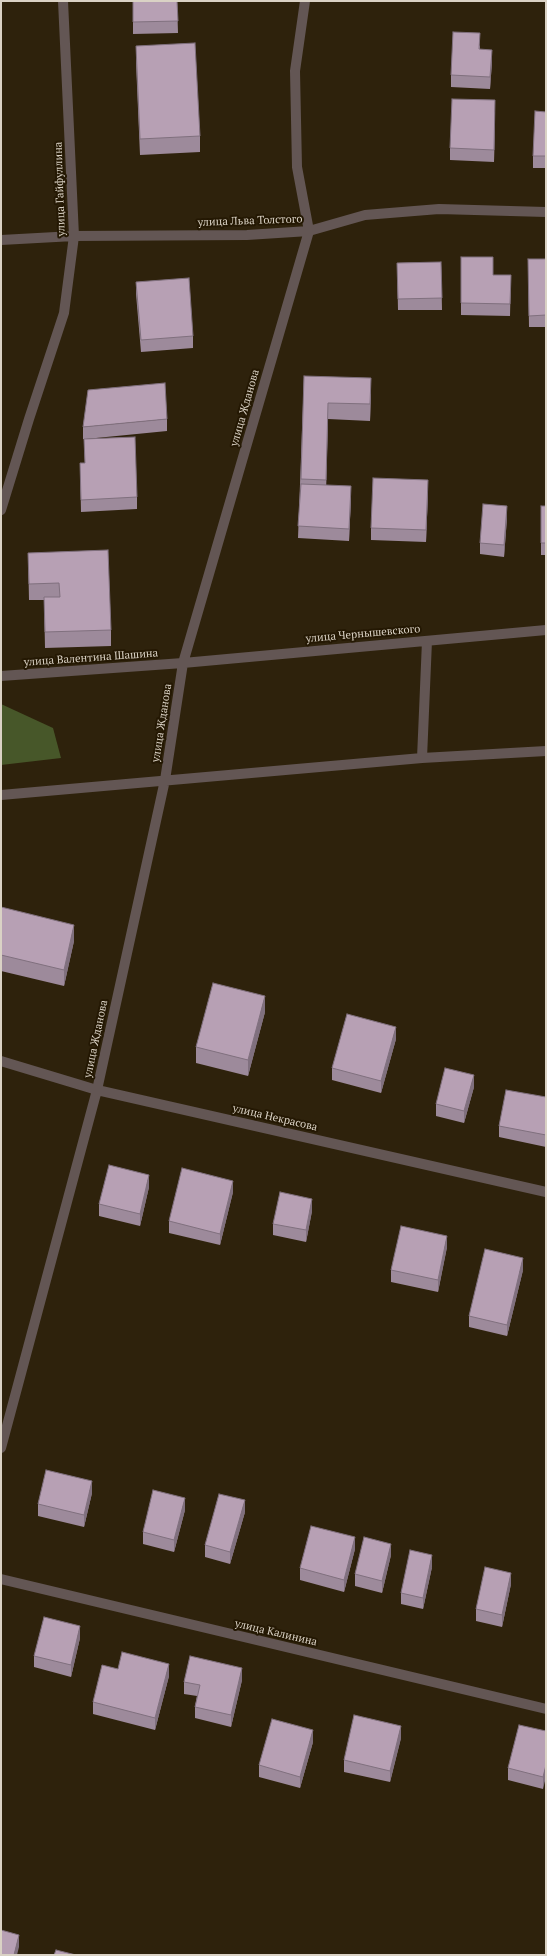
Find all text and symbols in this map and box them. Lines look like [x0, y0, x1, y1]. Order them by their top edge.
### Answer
street label: улица Гайфуллина [52, 141, 68, 237]
street label: улица Льва Толстого [197, 213, 303, 229]
street label: улица Жданова [228, 368, 262, 448]
street label: улица Чернышевского [305, 622, 421, 646]
street label: улица Валентина Шашина [23, 647, 159, 669]
street label: улица Жданова [149, 683, 175, 763]
street label: улица Жданова [81, 999, 111, 1079]
street label: улица Некрасова [231, 1102, 319, 1134]
street label: улица Калинина [234, 1617, 318, 1649]

